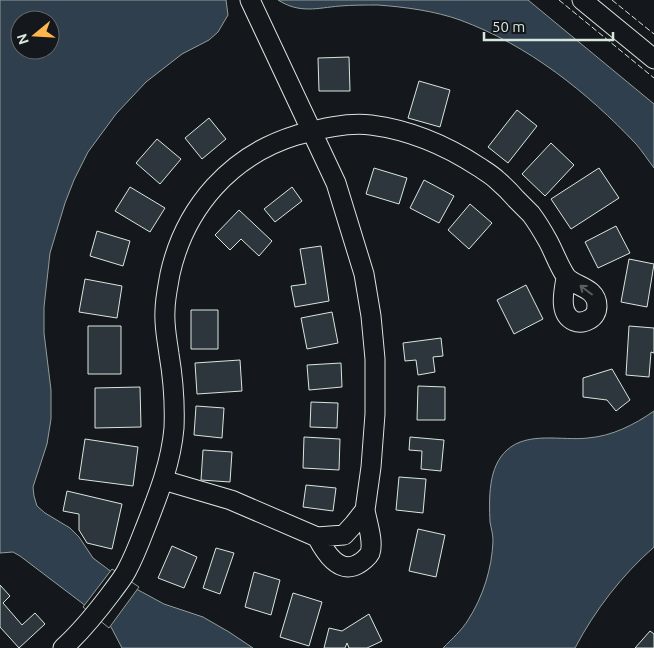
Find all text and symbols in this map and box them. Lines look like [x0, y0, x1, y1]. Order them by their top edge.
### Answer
north arrow [10, 10, 60, 60]
scale bar [484, 10, 613, 42]
text: 50 m [492, 18, 525, 35]
text: N [13, 32, 32, 46]
one-way arrow [580, 284, 593, 295]

